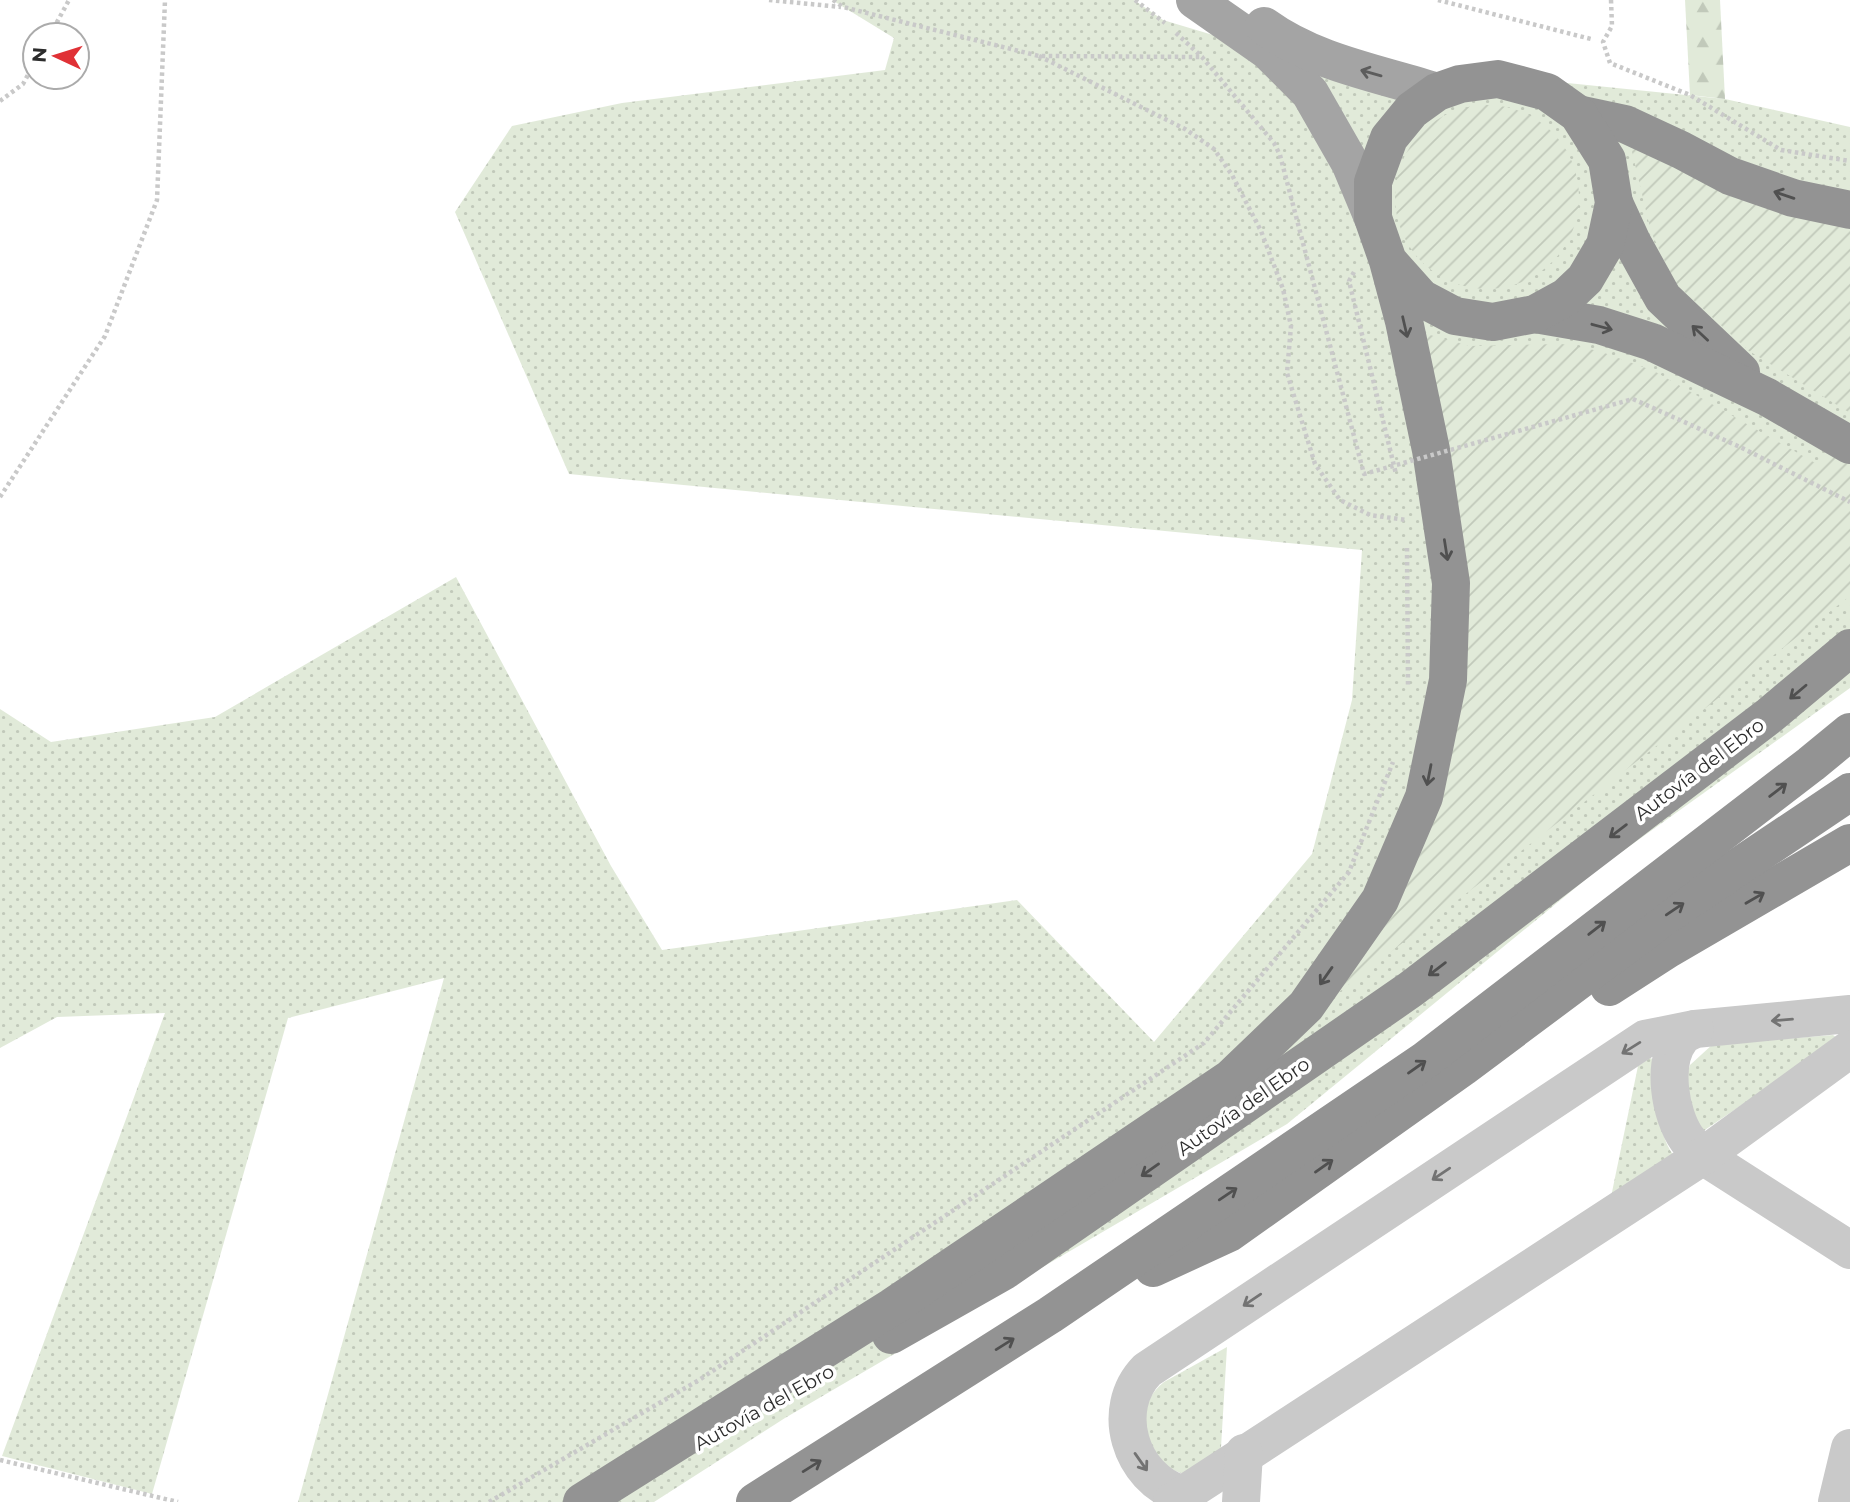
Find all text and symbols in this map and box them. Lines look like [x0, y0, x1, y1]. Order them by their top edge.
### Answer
north arrow [21, 21, 91, 91]
text: N [28, 46, 52, 63]
one-way arrow [1361, 66, 1383, 79]
one-way arrow [1773, 188, 1795, 200]
one-way arrow [1398, 315, 1412, 338]
one-way arrow [1590, 321, 1612, 334]
one-way arrow [1692, 325, 1709, 342]
one-way arrow [1440, 538, 1453, 561]
one-way arrow [1789, 684, 1807, 699]
street label: Autovía del Ebro [1630, 713, 1769, 826]
one-way arrow [1421, 763, 1435, 786]
one-way arrow [1768, 782, 1786, 797]
one-way arrow [1609, 824, 1628, 839]
one-way arrow [1744, 891, 1765, 904]
one-way arrow [1665, 902, 1684, 916]
one-way arrow [1588, 921, 1606, 936]
one-way arrow [1429, 962, 1447, 977]
one-way arrow [1319, 966, 1333, 985]
one-way arrow [1771, 1014, 1794, 1027]
one-way arrow [1621, 1042, 1641, 1056]
street label: Autovía del Ebro [1173, 1052, 1314, 1161]
one-way arrow [1407, 1060, 1426, 1074]
one-way arrow [1314, 1158, 1333, 1173]
one-way arrow [1141, 1163, 1161, 1177]
one-way arrow [1432, 1167, 1451, 1181]
one-way arrow [1218, 1187, 1238, 1201]
one-way arrow [1243, 1293, 1262, 1307]
one-way arrow [994, 1337, 1014, 1351]
street label: Autovía del Ebro [690, 1359, 838, 1455]
one-way arrow [1134, 1452, 1149, 1471]
one-way arrow [802, 1458, 822, 1472]

